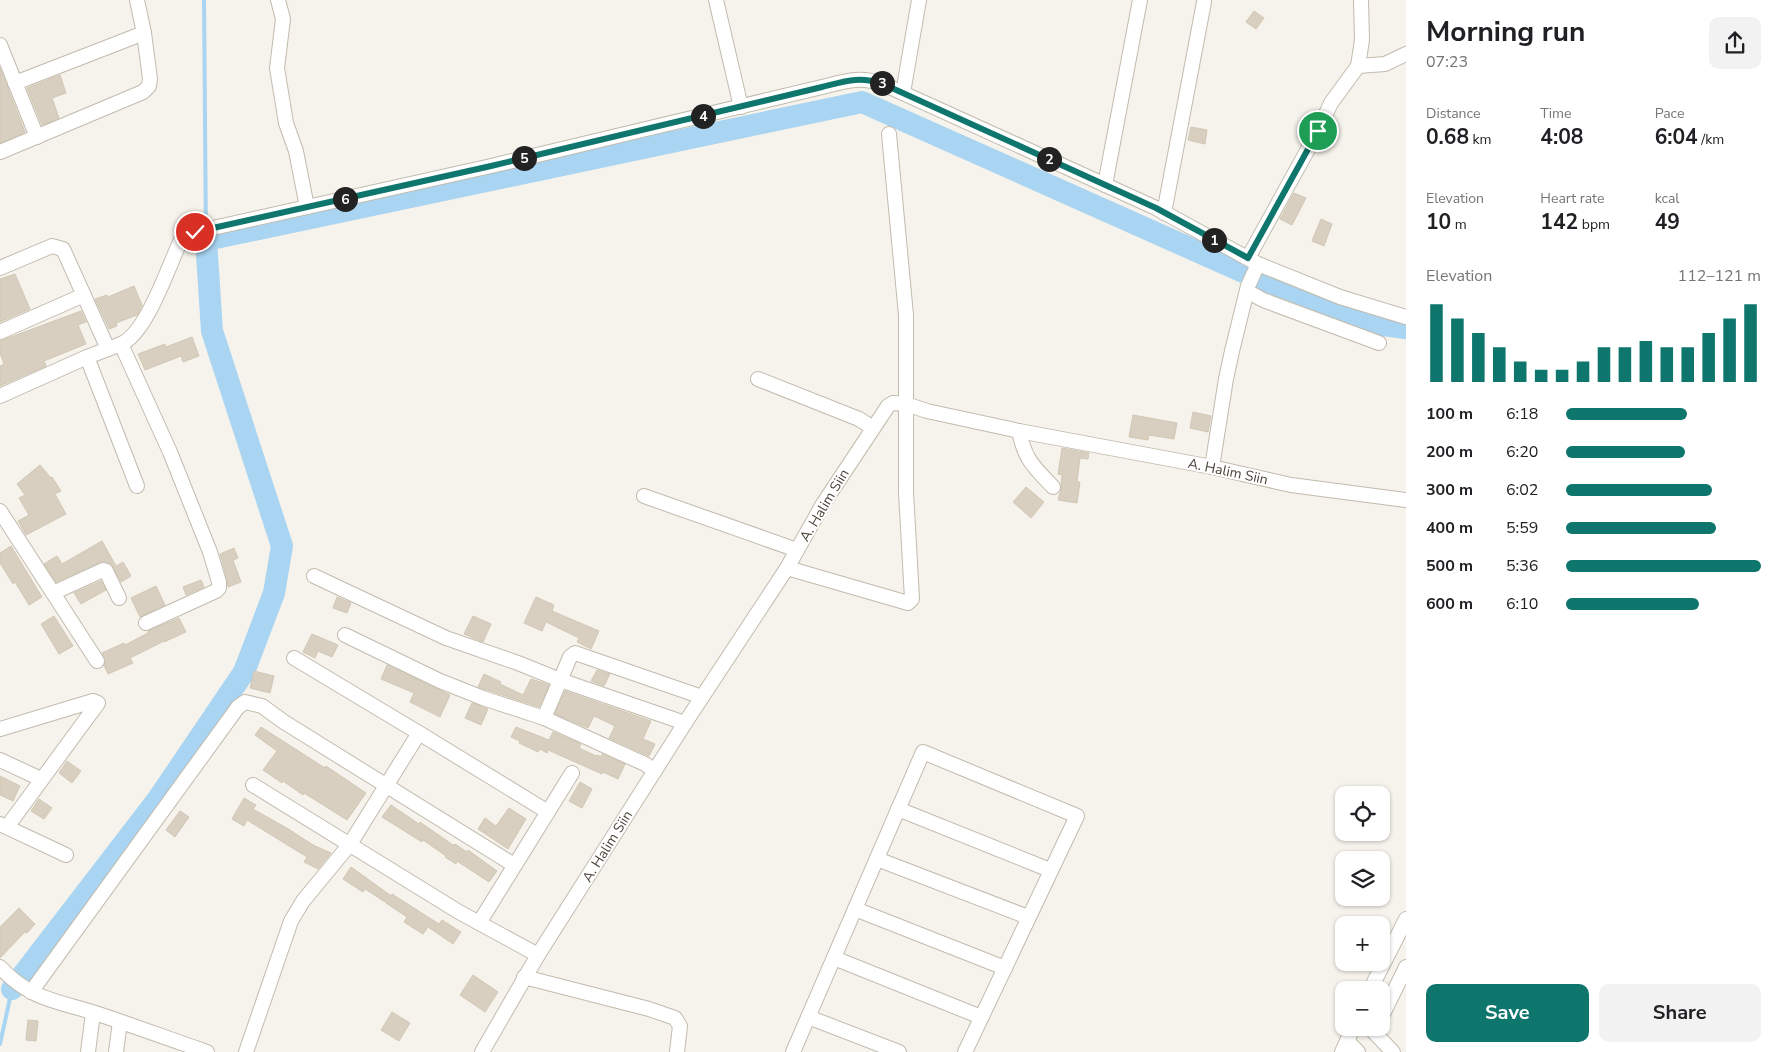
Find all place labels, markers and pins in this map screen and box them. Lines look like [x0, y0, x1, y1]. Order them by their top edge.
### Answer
pin: 3 [870, 70, 894, 96]
pin: 4 [690, 104, 716, 128]
pin [1297, 110, 1339, 152]
pin: 5 [512, 146, 536, 170]
pin: 2 [1036, 146, 1062, 172]
pin: 6 [332, 186, 358, 212]
pin [174, 211, 216, 253]
pin: 1 [1202, 228, 1226, 252]

